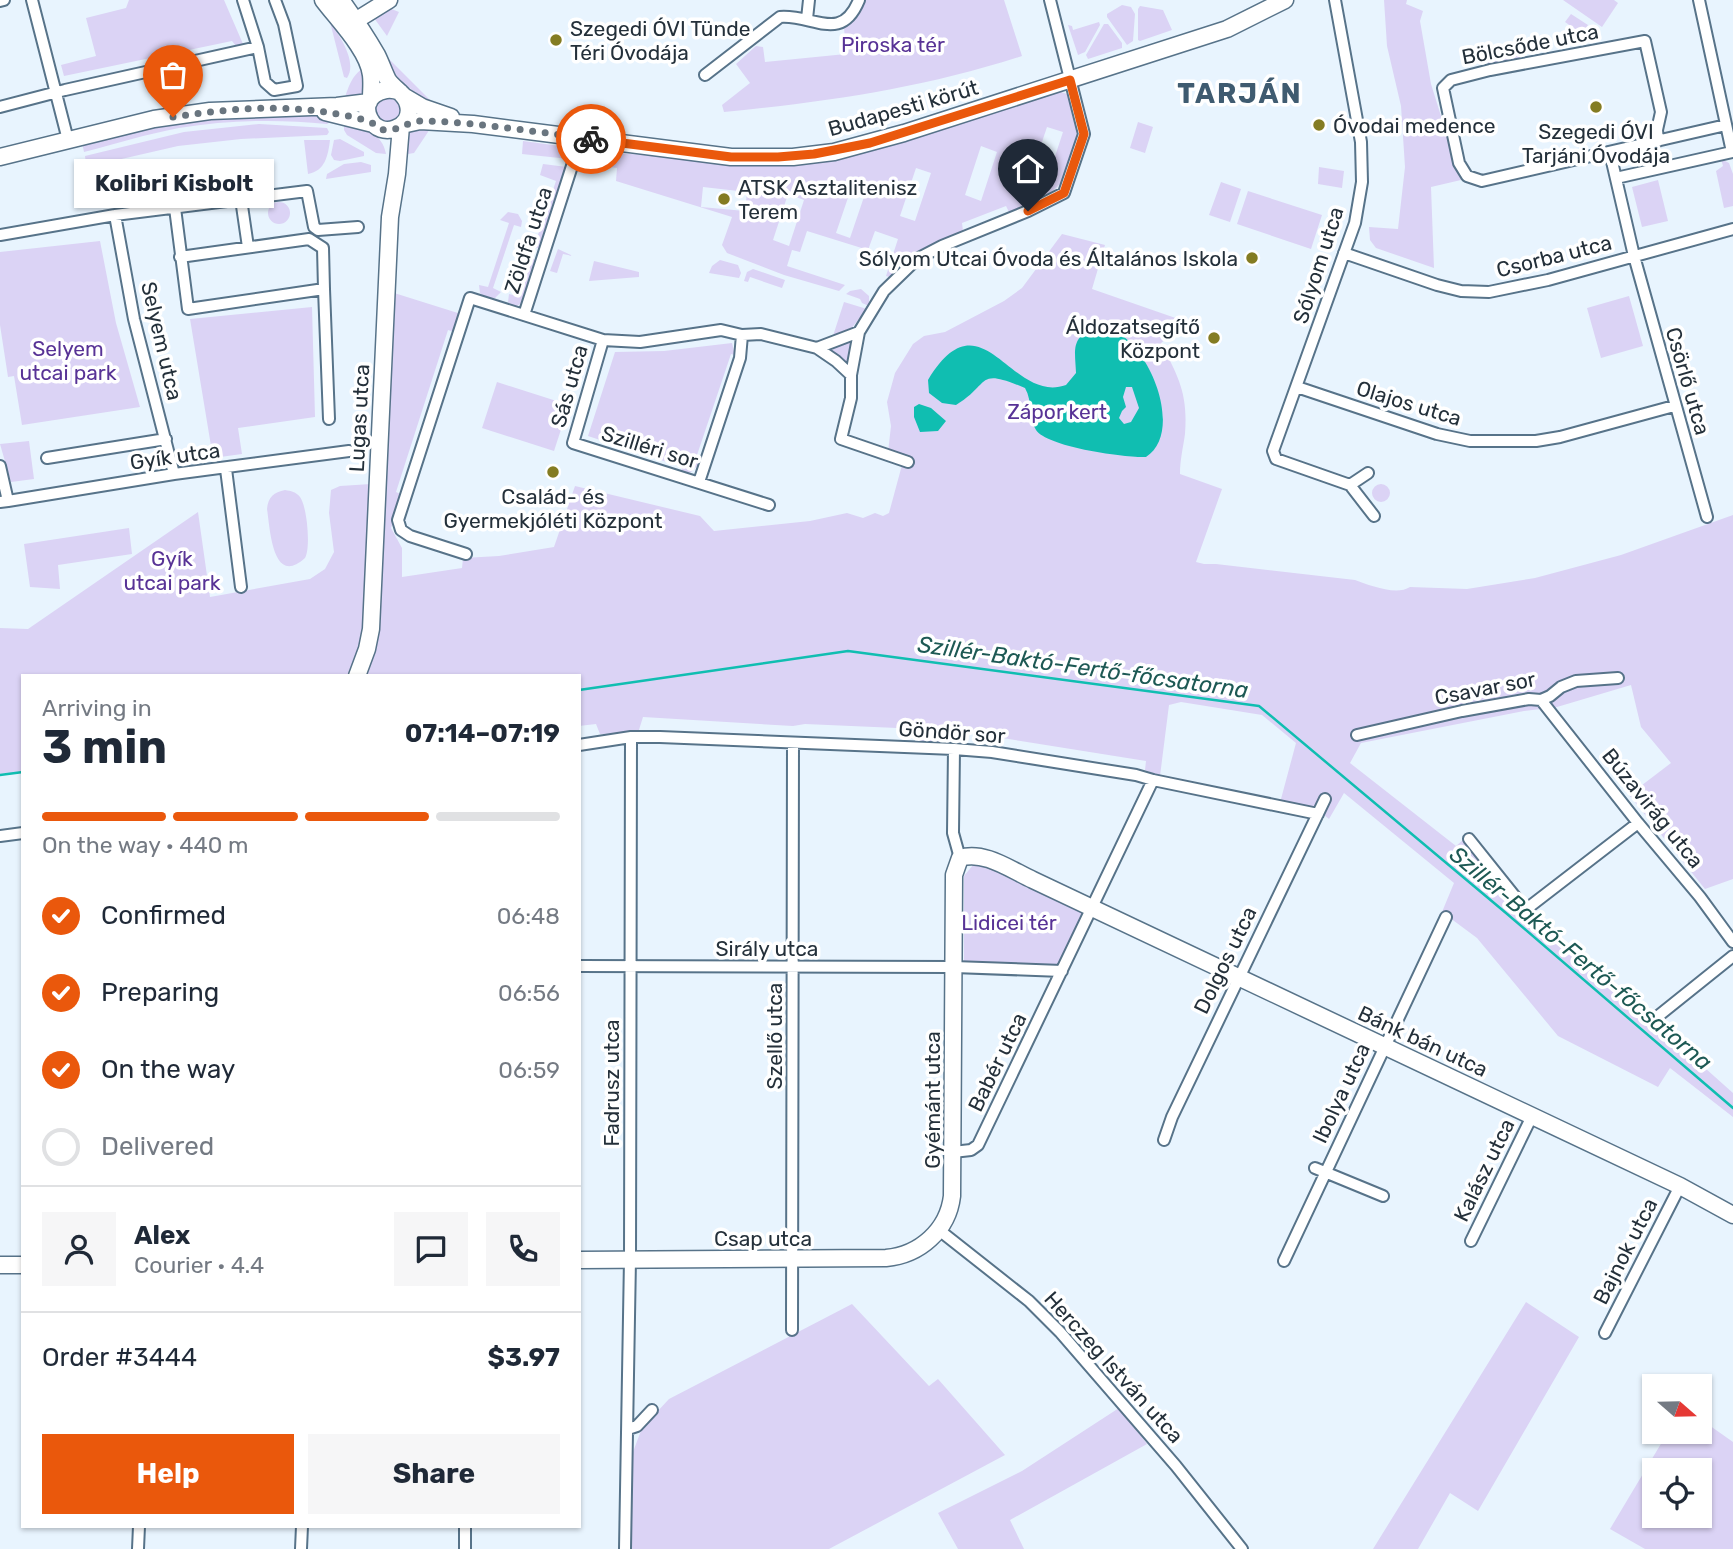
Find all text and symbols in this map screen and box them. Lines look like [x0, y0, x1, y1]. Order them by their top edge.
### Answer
place label: Szegedi ÓVI Tünde Téri Óvodája [570, 16, 750, 65]
street label: Bölcsőde utca [1459, 18, 1601, 70]
marker: Szegedi ÓVI Tünde Téri Óvodája [548, 32, 564, 48]
park label: Piroska tér [841, 32, 945, 57]
pin [143, 45, 203, 117]
icon: bag [154, 56, 192, 94]
street label: Budapesti körút [825, 75, 981, 141]
district label: TARJÁN [1177, 77, 1303, 110]
marker: Szegedi ÓVI Tarjáni Óvodája [1588, 99, 1604, 115]
courier [556, 104, 626, 174]
place label: Óvodai medence [1333, 113, 1496, 138]
marker: Óvodai medence [1311, 117, 1327, 133]
place label: Szegedi ÓVI Tarjáni Óvodája [1522, 119, 1670, 168]
icon: bike [572, 120, 610, 158]
pin [998, 139, 1058, 211]
icon: home [1009, 150, 1047, 188]
callout: Kolibri Kisbolt [73, 159, 273, 208]
text: Kolibri Kisbolt [95, 169, 253, 197]
place label: ATSK Asztalitenisz Terem [738, 175, 917, 224]
street label: Zöldfa utca [499, 184, 557, 296]
marker: ATSK Asztalitenisz Terem [716, 191, 732, 207]
street label: Sólyom utca [1287, 203, 1349, 327]
street label: Csorba utca [1494, 230, 1614, 282]
place label: Sólyom Utcai Óvoda és Általános Iskola [859, 246, 1238, 271]
marker: Sólyom Utcai Óvoda és Általános Iskola [1244, 250, 1260, 266]
street label: Selyem utca [136, 279, 188, 403]
place label: Áldozatsegítő Központ [1066, 314, 1200, 363]
street label: Csörlő utca [1661, 324, 1715, 438]
marker: Áldozatsegítő Központ [1206, 330, 1222, 346]
park label: Selyem utcai park [19, 336, 117, 385]
street label: Sás utca [545, 342, 593, 430]
street label: Lugas utca [344, 363, 374, 473]
street label: Olajos utca [1354, 375, 1464, 431]
park label: Zápor kert [1007, 399, 1107, 424]
street label: Szilléri sor [599, 420, 701, 474]
street label: Gyík utca [128, 437, 222, 475]
marker: Család- és Gyermekjóléti Központ [545, 464, 561, 480]
place label: Család- és Gyermekjóléti Központ [443, 484, 663, 533]
park label: Gyík utcai park [123, 546, 221, 595]
water label: Szillér-Baktó-Fertő-főcsatorna [916, 630, 1250, 704]
street label: Csavar sor [1432, 666, 1538, 710]
text: Arriving in [42, 694, 152, 722]
street label: Göndör sor [898, 716, 1006, 748]
text: 07:14–07:19 [405, 718, 560, 749]
text: 3 min [42, 720, 167, 775]
street label: Búzavirág utca [1597, 743, 1709, 873]
text: On the way · 440 m [42, 831, 248, 859]
water label: Szillér-Baktó-Fertő-főcsatorna [1444, 840, 1718, 1076]
icon: check [42, 897, 80, 935]
text: Confirmed [101, 900, 226, 931]
text: 06:48 [497, 902, 560, 930]
street label: Dolgos utca [1188, 902, 1262, 1018]
park label: Lidicei tér [961, 910, 1057, 935]
street label: Sirály utca [716, 936, 818, 961]
icon: check [42, 974, 80, 1012]
text: Preparing [101, 977, 219, 1008]
text: 06:56 [498, 979, 560, 1007]
street label: Szellő utca [762, 983, 787, 1089]
street label: Bánk bán utca [1354, 1000, 1492, 1082]
street label: Babér utca [962, 1009, 1032, 1115]
street label: Fadrusz utca [599, 1020, 624, 1146]
street label: Gyémánt utca [920, 1031, 945, 1169]
street label: Ibolya utca [1307, 1039, 1375, 1147]
icon: check [42, 1051, 80, 1089]
text: On the way [101, 1054, 235, 1085]
text: 06:59 [498, 1056, 560, 1084]
street label: Kalász utca [1448, 1114, 1520, 1226]
text: Delivered [101, 1131, 214, 1162]
street label: Bajnok utca [1588, 1194, 1662, 1308]
button: person [42, 1212, 116, 1286]
button: chat [394, 1212, 468, 1286]
button: phone [486, 1212, 560, 1286]
text: Alex [134, 1220, 190, 1251]
street label: Csap utca [714, 1226, 812, 1251]
text: Courier · 4.4 [134, 1251, 264, 1279]
street label: Herczeg István utca [1039, 1286, 1189, 1448]
text: Order #3444 [42, 1342, 197, 1373]
text: $3.97 [488, 1342, 560, 1373]
north arrow [1642, 1374, 1712, 1444]
map controls [1642, 1374, 1712, 1528]
button: Help [42, 1434, 294, 1514]
button: Share [308, 1434, 560, 1514]
button: locate [1642, 1458, 1712, 1528]

